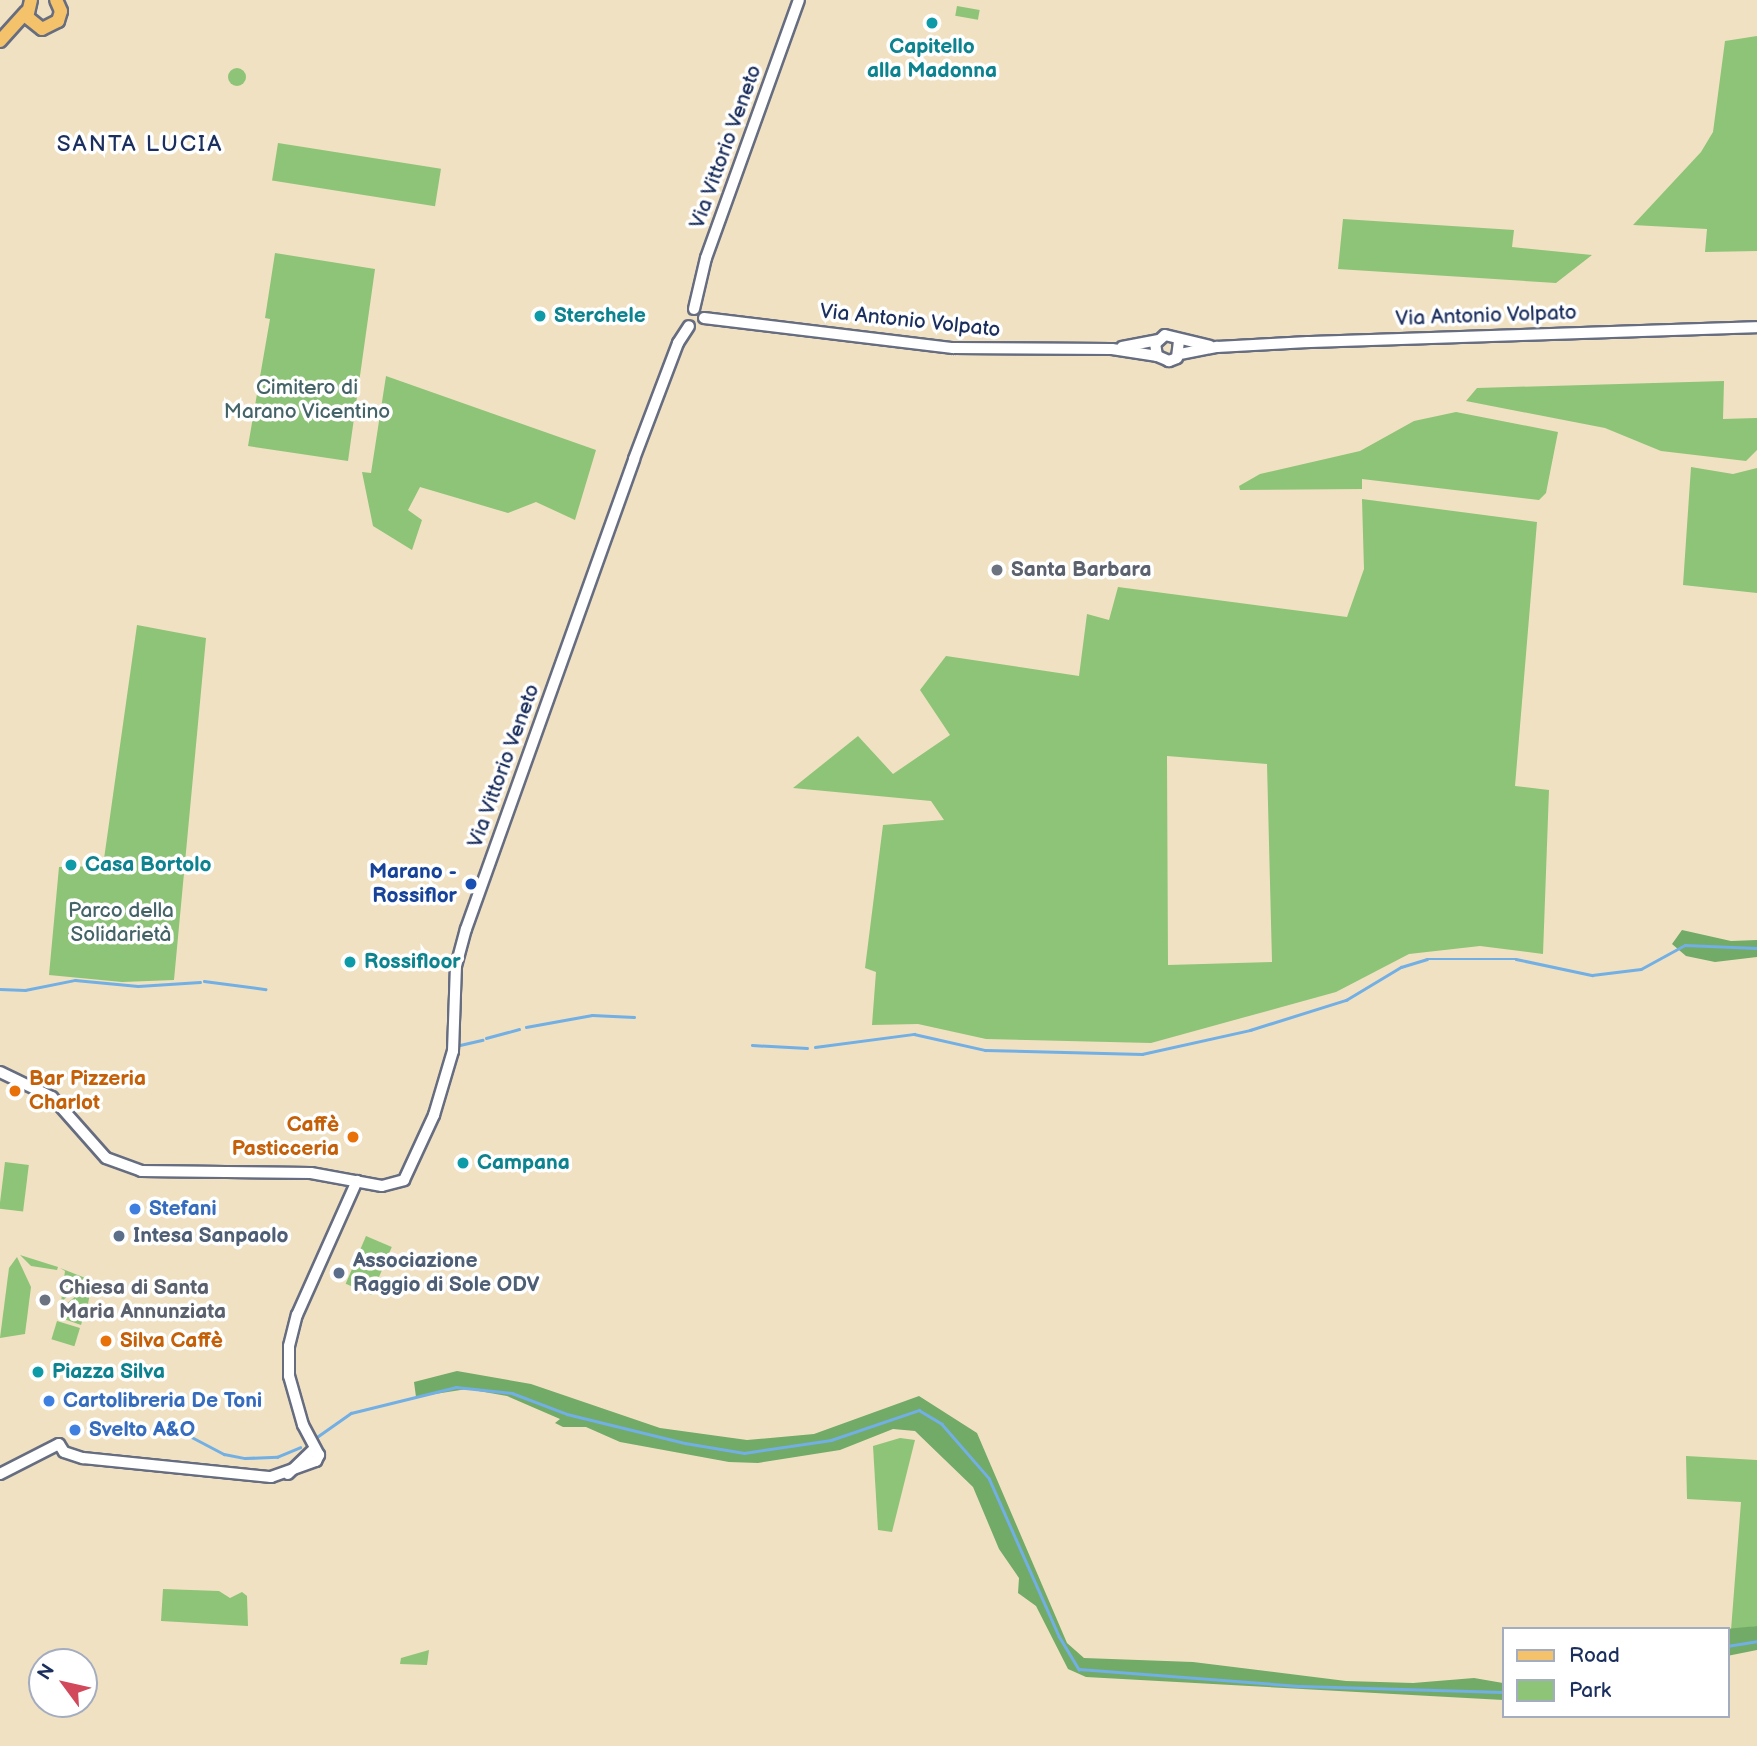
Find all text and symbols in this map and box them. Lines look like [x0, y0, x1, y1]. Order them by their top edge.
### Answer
marker: Capitello alla Madonna [924, 15, 940, 31]
place label: Capitello alla Madonna [867, 34, 997, 84]
street label: Via Vittorio Veneto [684, 61, 768, 233]
district label: SANTA LUCIA [58, 130, 222, 158]
street label: Via Antonio Volpato [818, 299, 1002, 343]
street label: Via Antonio Volpato [1395, 300, 1577, 332]
place label: Sterchele [554, 303, 646, 329]
marker: Sterchele [532, 308, 548, 324]
park label: Cimitero di Marano Vicentino [224, 375, 390, 425]
place label: Santa Barbara [1011, 557, 1152, 583]
marker: Santa Barbara [989, 562, 1005, 578]
street label: Via Vittorio Veneto [462, 680, 546, 852]
place label: Casa Bortolo [85, 852, 211, 878]
marker: Casa Bortolo [63, 857, 79, 873]
place label: Marano - Rossiflor [369, 859, 457, 909]
marker: Marano - Rossiflor [463, 876, 479, 892]
park label: Parco della Solidarietà [68, 898, 174, 948]
place label: Rossifloor [364, 949, 461, 975]
marker: Rossifloor [342, 954, 358, 970]
place label: Bar Pizzeria Charlot [29, 1066, 146, 1116]
marker: Bar Pizzeria Charlot [7, 1083, 23, 1099]
place label: Caffè Pasticceria [232, 1112, 339, 1162]
marker: Caffè Pasticceria [345, 1129, 361, 1145]
place label: Campana [477, 1150, 570, 1176]
marker: Campana [455, 1155, 471, 1171]
place label: Stefani [149, 1196, 217, 1222]
marker: Stefani [127, 1201, 143, 1217]
place label: Intesa Sanpaolo [133, 1223, 289, 1249]
marker: Intesa Sanpaolo [111, 1228, 127, 1244]
place label: Associazione Raggio di Sole ODV [353, 1248, 539, 1298]
marker: Associazione Raggio di Sole ODV [331, 1265, 347, 1281]
place label: Chiesa di Santa Maria Annunziata [59, 1275, 226, 1325]
marker: Chiesa di Santa Maria Annunziata [37, 1292, 53, 1308]
place label: Silva Caffè [120, 1328, 223, 1354]
marker: Silva Caffè [98, 1333, 114, 1349]
place label: Piazza Silva [52, 1359, 165, 1385]
marker: Piazza Silva [30, 1364, 46, 1380]
place label: Cartolibreria De Toni [63, 1388, 262, 1414]
marker: Cartolibreria De Toni [41, 1393, 57, 1409]
place label: Svelto A&O [89, 1417, 195, 1443]
marker: Svelto A&O [67, 1422, 83, 1438]
legend [1502, 1627, 1729, 1718]
text: Road [1569, 1643, 1620, 1668]
north arrow [28, 1648, 98, 1718]
text: N [33, 1660, 60, 1685]
text: Park [1569, 1678, 1611, 1703]

